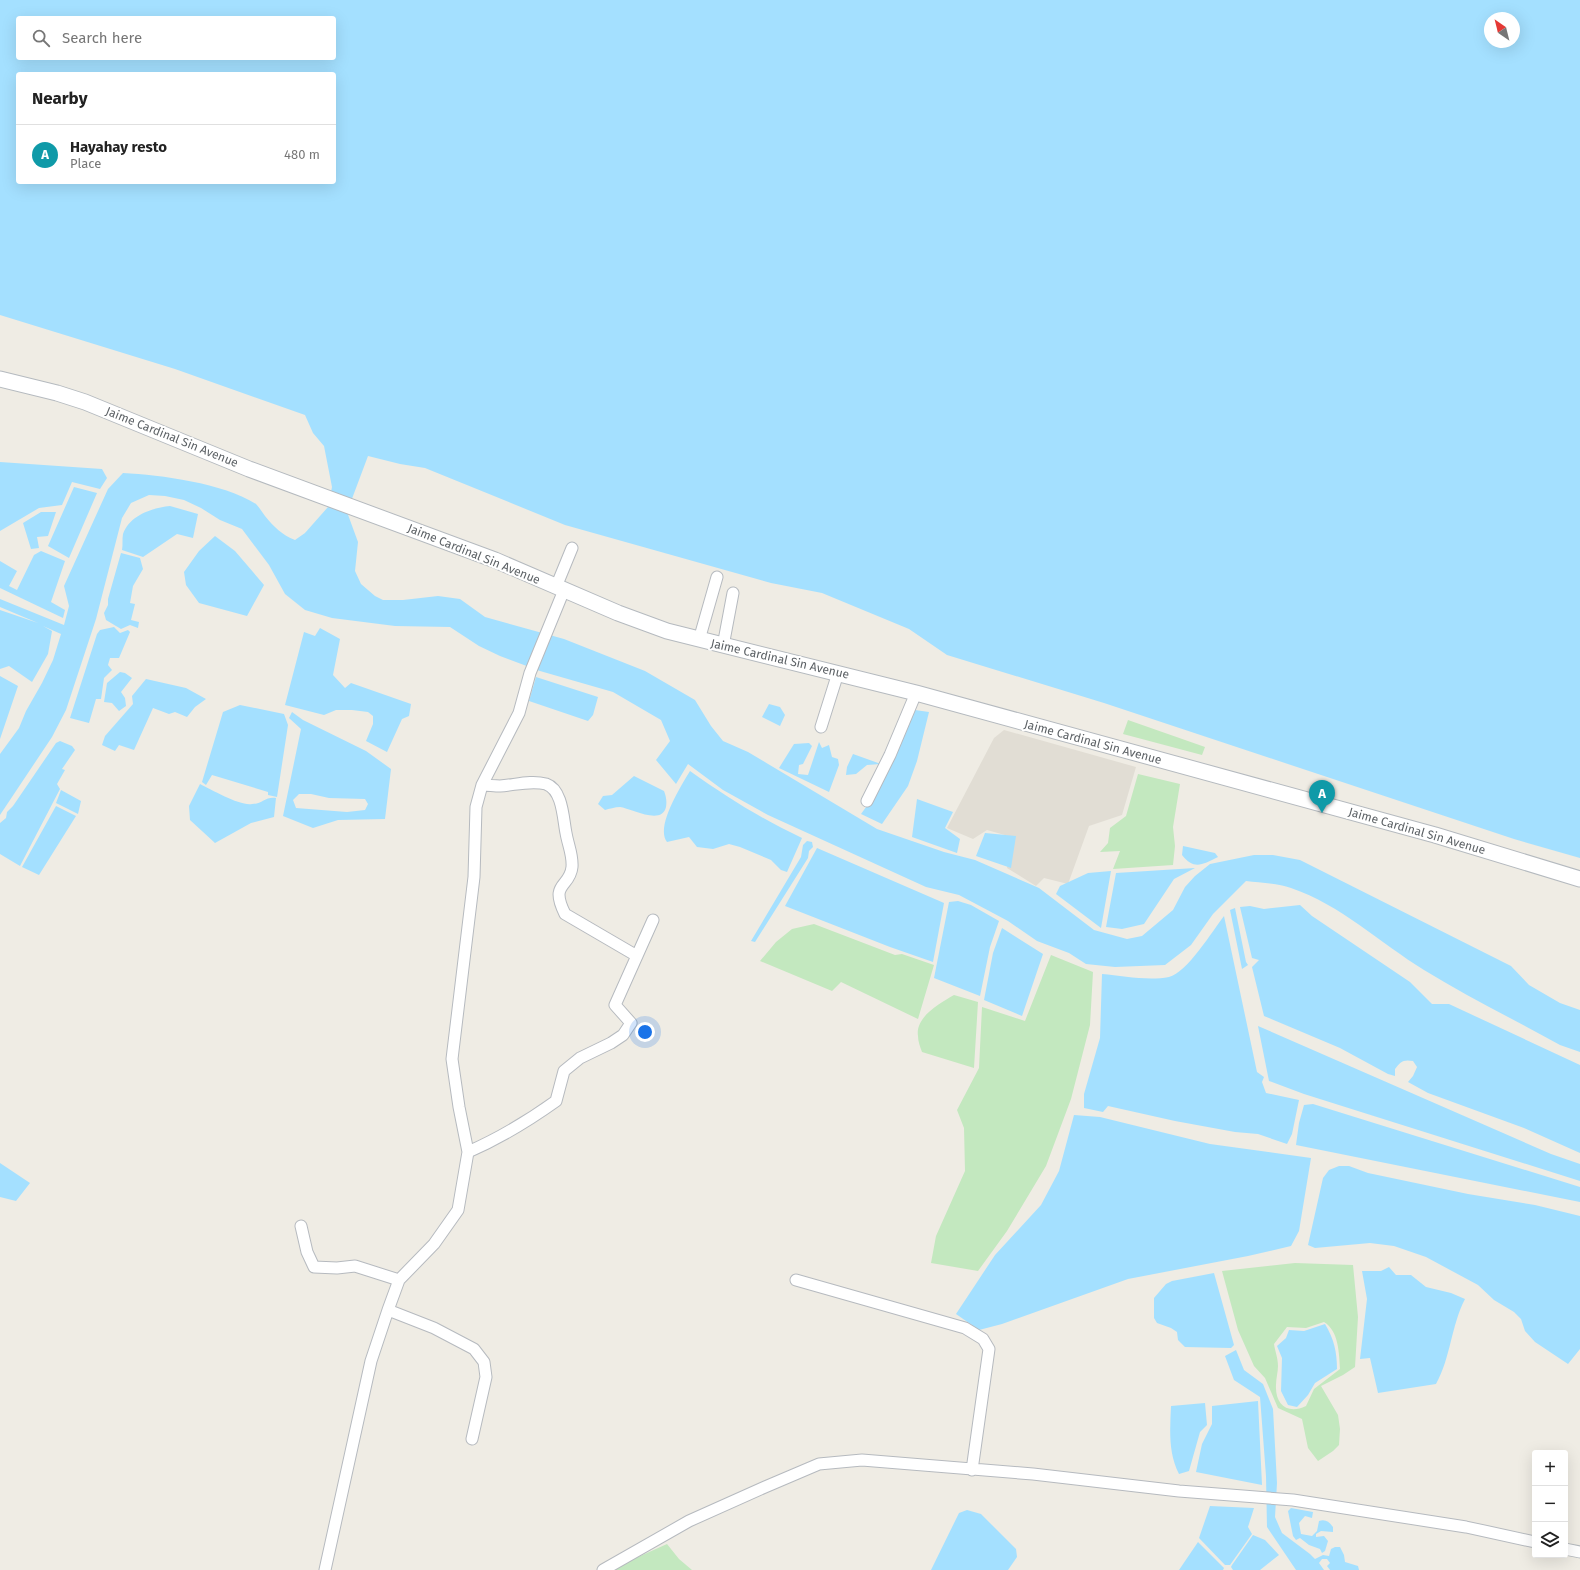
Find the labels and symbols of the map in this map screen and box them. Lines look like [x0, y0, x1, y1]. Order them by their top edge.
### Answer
north arrow [1484, 12, 1520, 48]
street label: Jaime Cardinal Sin Avenue [104, 404, 240, 470]
street label: Jaime Cardinal Sin Avenue [406, 521, 542, 587]
street label: Jaime Cardinal Sin Avenue [709, 636, 851, 682]
street label: Jaime Cardinal Sin Avenue [1023, 717, 1163, 767]
pin: A [1309, 780, 1335, 813]
street label: Jaime Cardinal Sin Avenue [1347, 805, 1487, 857]
your location [635, 1022, 655, 1042]

